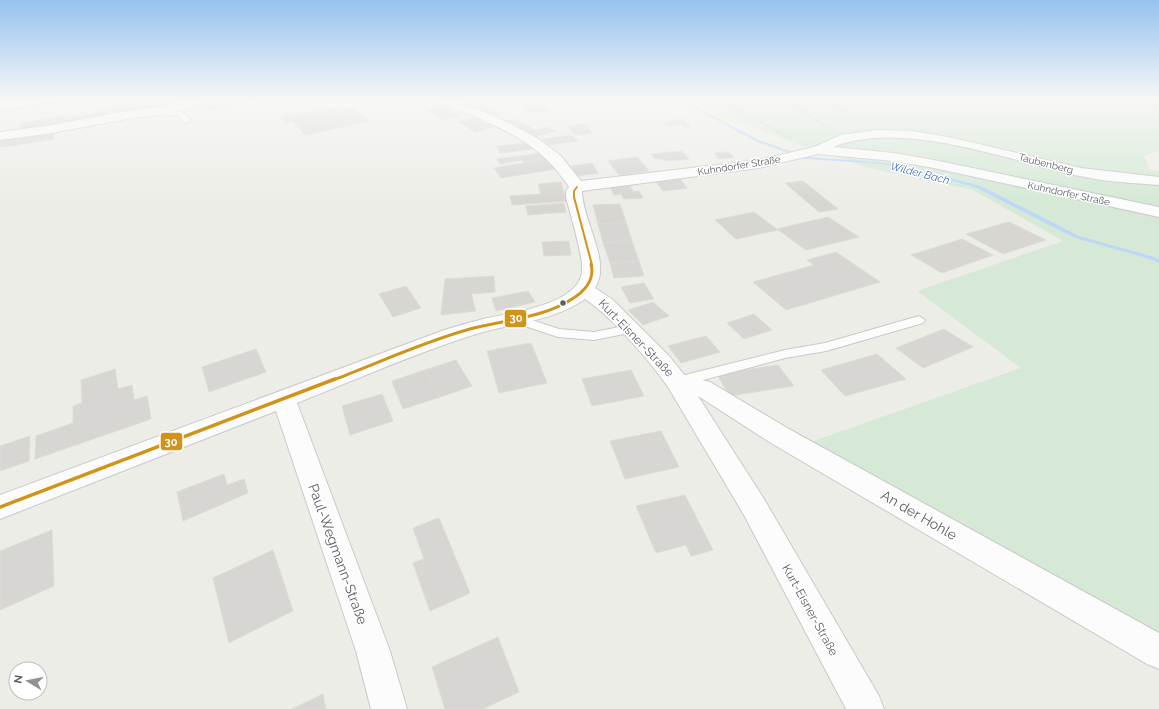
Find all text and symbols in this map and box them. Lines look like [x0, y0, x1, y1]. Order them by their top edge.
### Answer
street label: Taubenberg [1017, 151, 1074, 176]
street label: Kuhndorfer Straße [697, 153, 782, 177]
water label: Wilder Bach [889, 160, 951, 187]
street label: Kuhndorfer Straße [1027, 179, 1111, 208]
street label: Kurt-Eisner-Straße [596, 296, 676, 380]
unlabelled marker [558, 298, 568, 308]
line badge: 30 [504, 309, 527, 328]
text: 30 [510, 312, 523, 325]
line badge: 30 [160, 432, 183, 451]
text: 30 [165, 436, 178, 449]
street label: Paul-Wegmann-Straße [305, 482, 371, 626]
street label: An der Hohle [878, 487, 960, 543]
street label: Kurt-Eisner-Straße [779, 562, 841, 658]
north arrow [8, 661, 48, 701]
text: N [12, 674, 26, 685]

